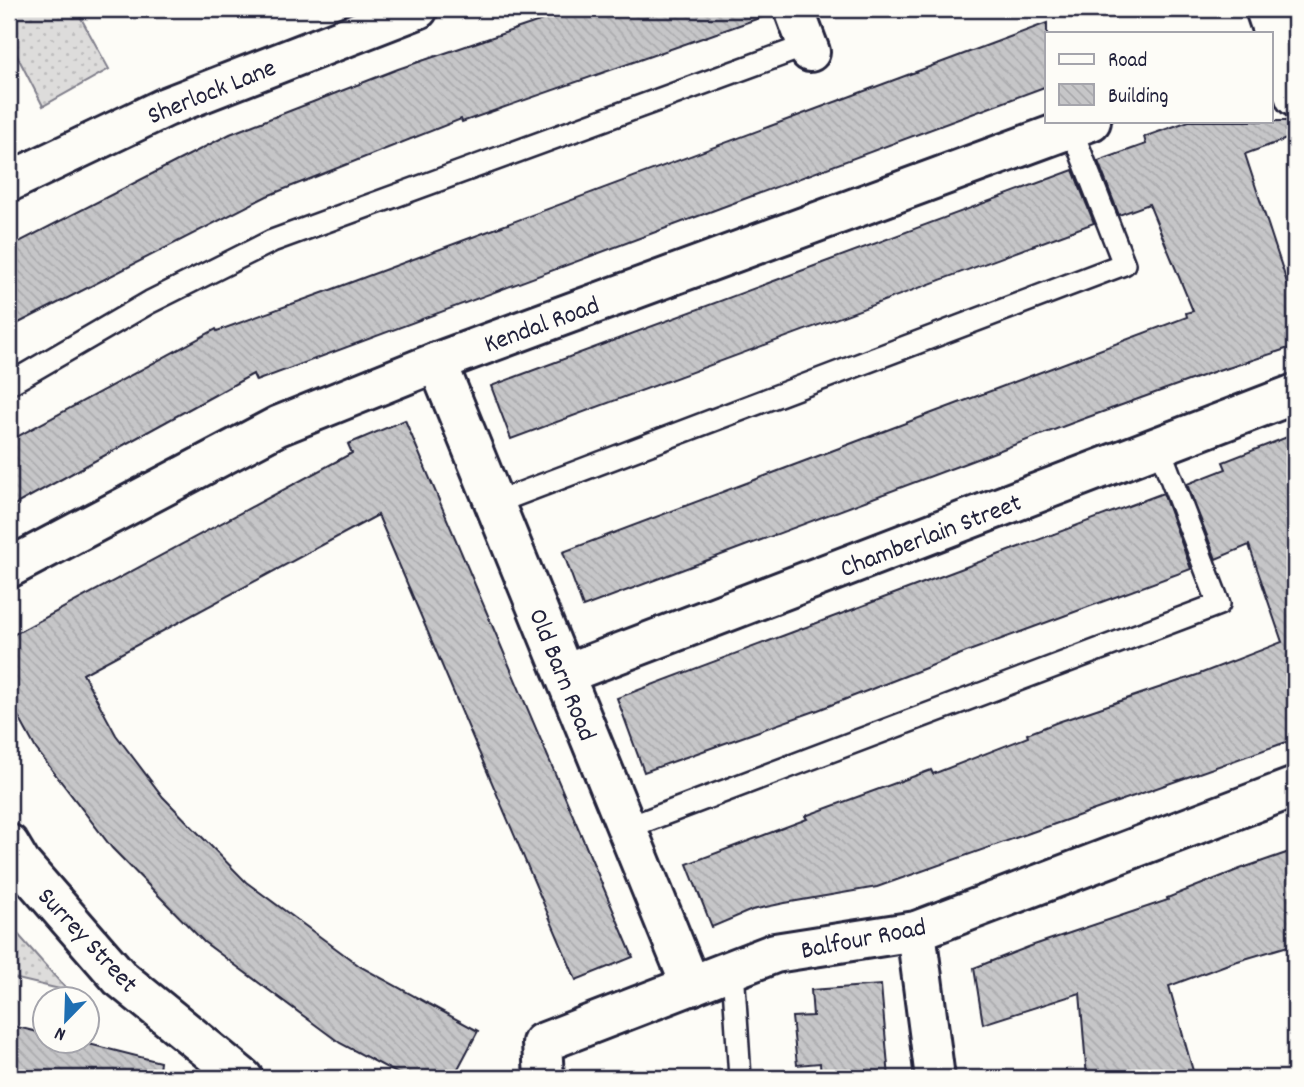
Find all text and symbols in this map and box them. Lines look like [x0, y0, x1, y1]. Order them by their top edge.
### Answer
legend [1045, 32, 1272, 122]
text: Road [1108, 47, 1147, 77]
street label: Sherlock Lane [143, 51, 282, 136]
text: Building [1108, 83, 1168, 113]
street label: Kendal Road [479, 288, 605, 364]
street label: Chamberlain Street [835, 486, 1028, 589]
street label: Old Barn Road [517, 603, 604, 747]
street label: Surrey Street [28, 880, 146, 1003]
street label: Balfour Road [798, 910, 929, 971]
north arrow [32, 986, 102, 1056]
text: N [51, 1018, 70, 1047]

